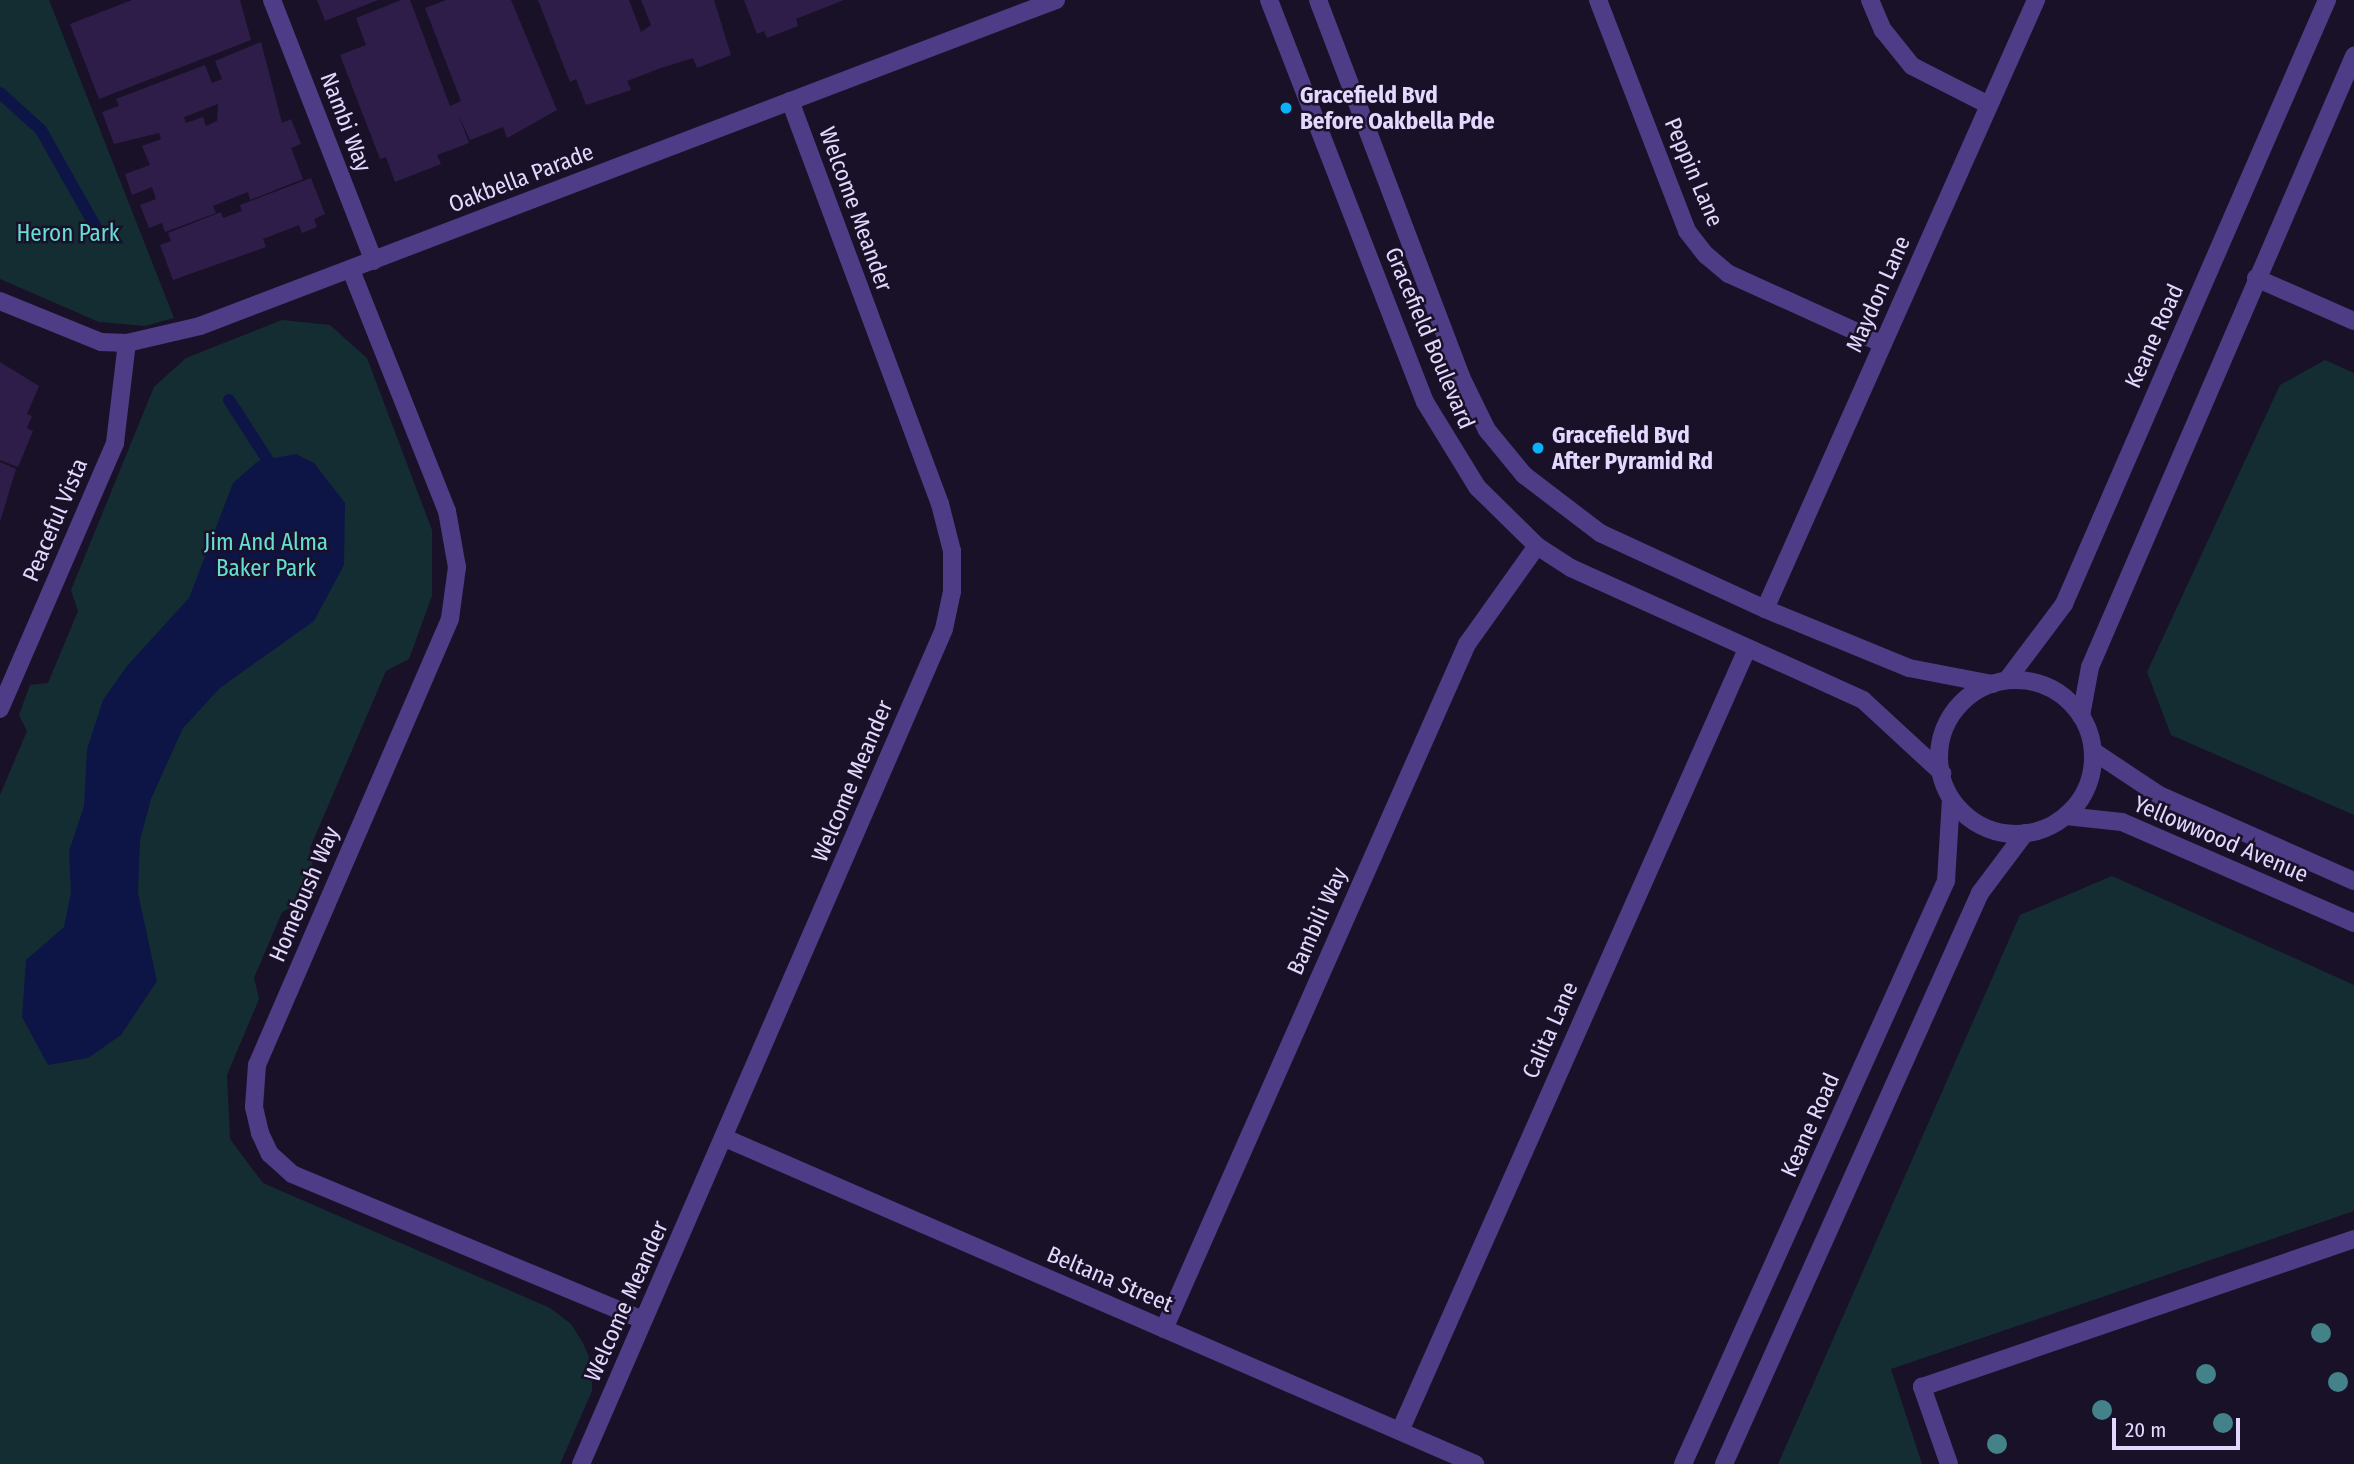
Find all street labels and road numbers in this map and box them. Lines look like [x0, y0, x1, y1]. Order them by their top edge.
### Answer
street label: Nambi Way [314, 68, 378, 176]
street label: Peppin Lane [1659, 114, 1729, 230]
street label: Welcome Meander [813, 123, 899, 295]
street label: Oakbella Parade [445, 138, 597, 218]
street label: Maydon Lane [1840, 232, 1916, 356]
street label: Gracefield Boulevard [1379, 243, 1481, 433]
street label: Keane Road [2119, 280, 2189, 392]
street label: Peaceful Vista [17, 454, 93, 586]
street label: Welcome Meander [806, 696, 898, 866]
street label: Yellowwood Avenue [2130, 790, 2312, 888]
street label: Homebush Way [263, 822, 345, 966]
street label: Bambili Way [1281, 863, 1353, 979]
street label: Calita Lane [1516, 977, 1584, 1083]
street label: Keane Road [1775, 1069, 1845, 1181]
street label: Welcome Meander [578, 1216, 674, 1386]
street label: Beltana Street [1043, 1240, 1177, 1318]

